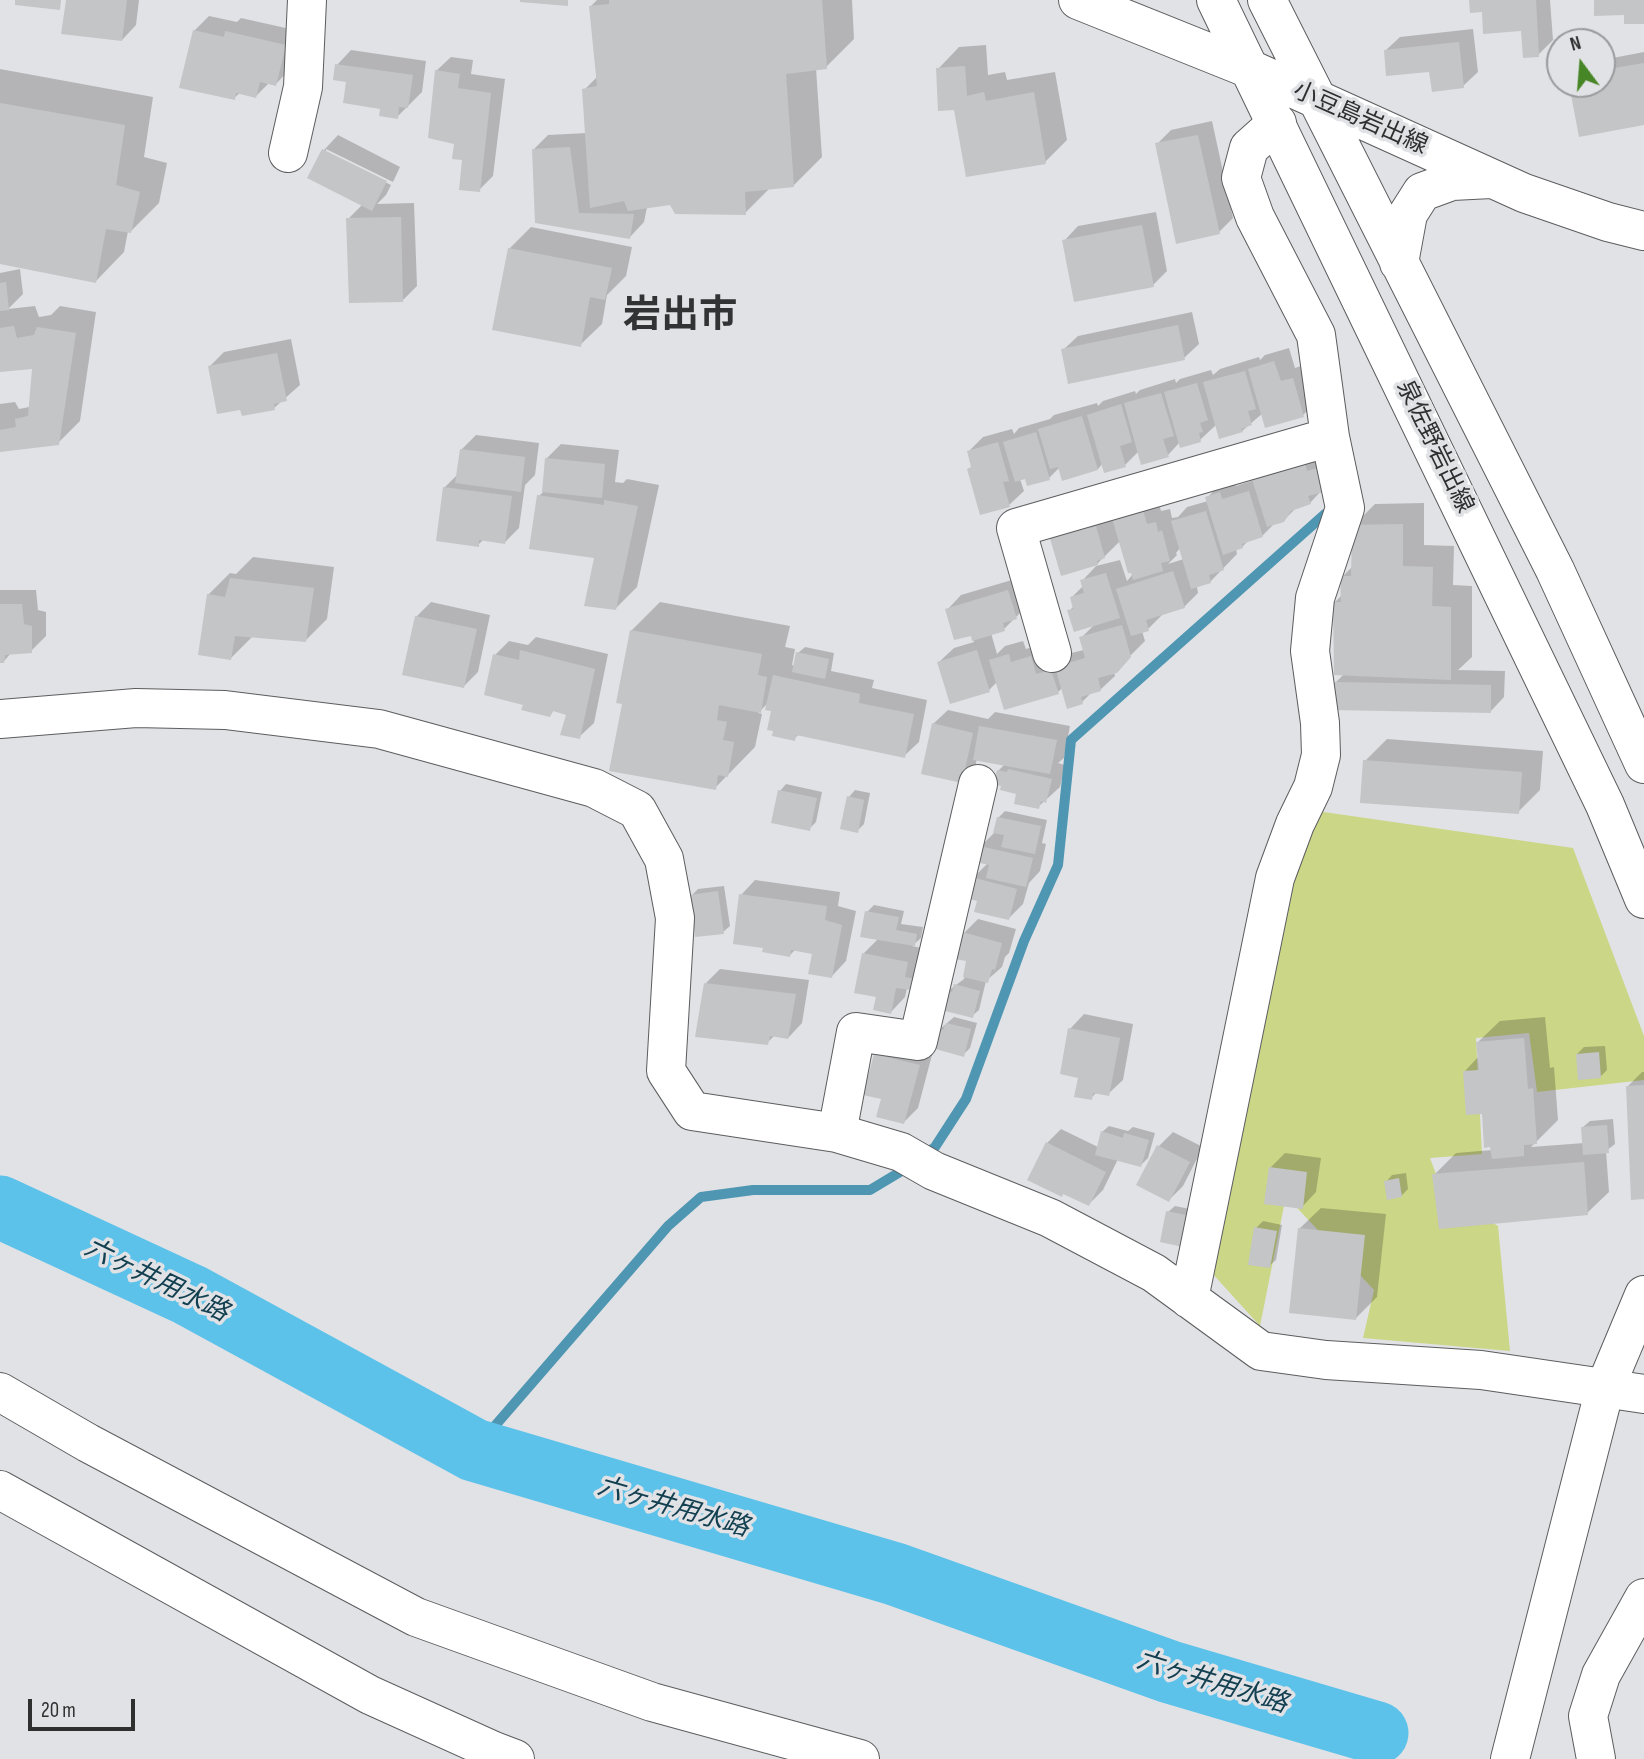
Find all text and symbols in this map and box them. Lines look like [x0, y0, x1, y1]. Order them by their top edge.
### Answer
north arrow [1546, 28, 1616, 98]
text: N [1568, 32, 1584, 57]
street label: 小豆島岩出線 [1288, 77, 1432, 161]
district label: 岩出市 [623, 294, 737, 340]
street label: 泉佐野岩出線 [1389, 376, 1479, 518]
water label: 六ヶ井用水路 [79, 1233, 233, 1329]
water label: 六ヶ井用水路 [594, 1472, 752, 1544]
water label: 六ヶ井用水路 [1133, 1645, 1291, 1721]
scale bar [32, 1686, 138, 1730]
text: 20 m [41, 1698, 76, 1723]

